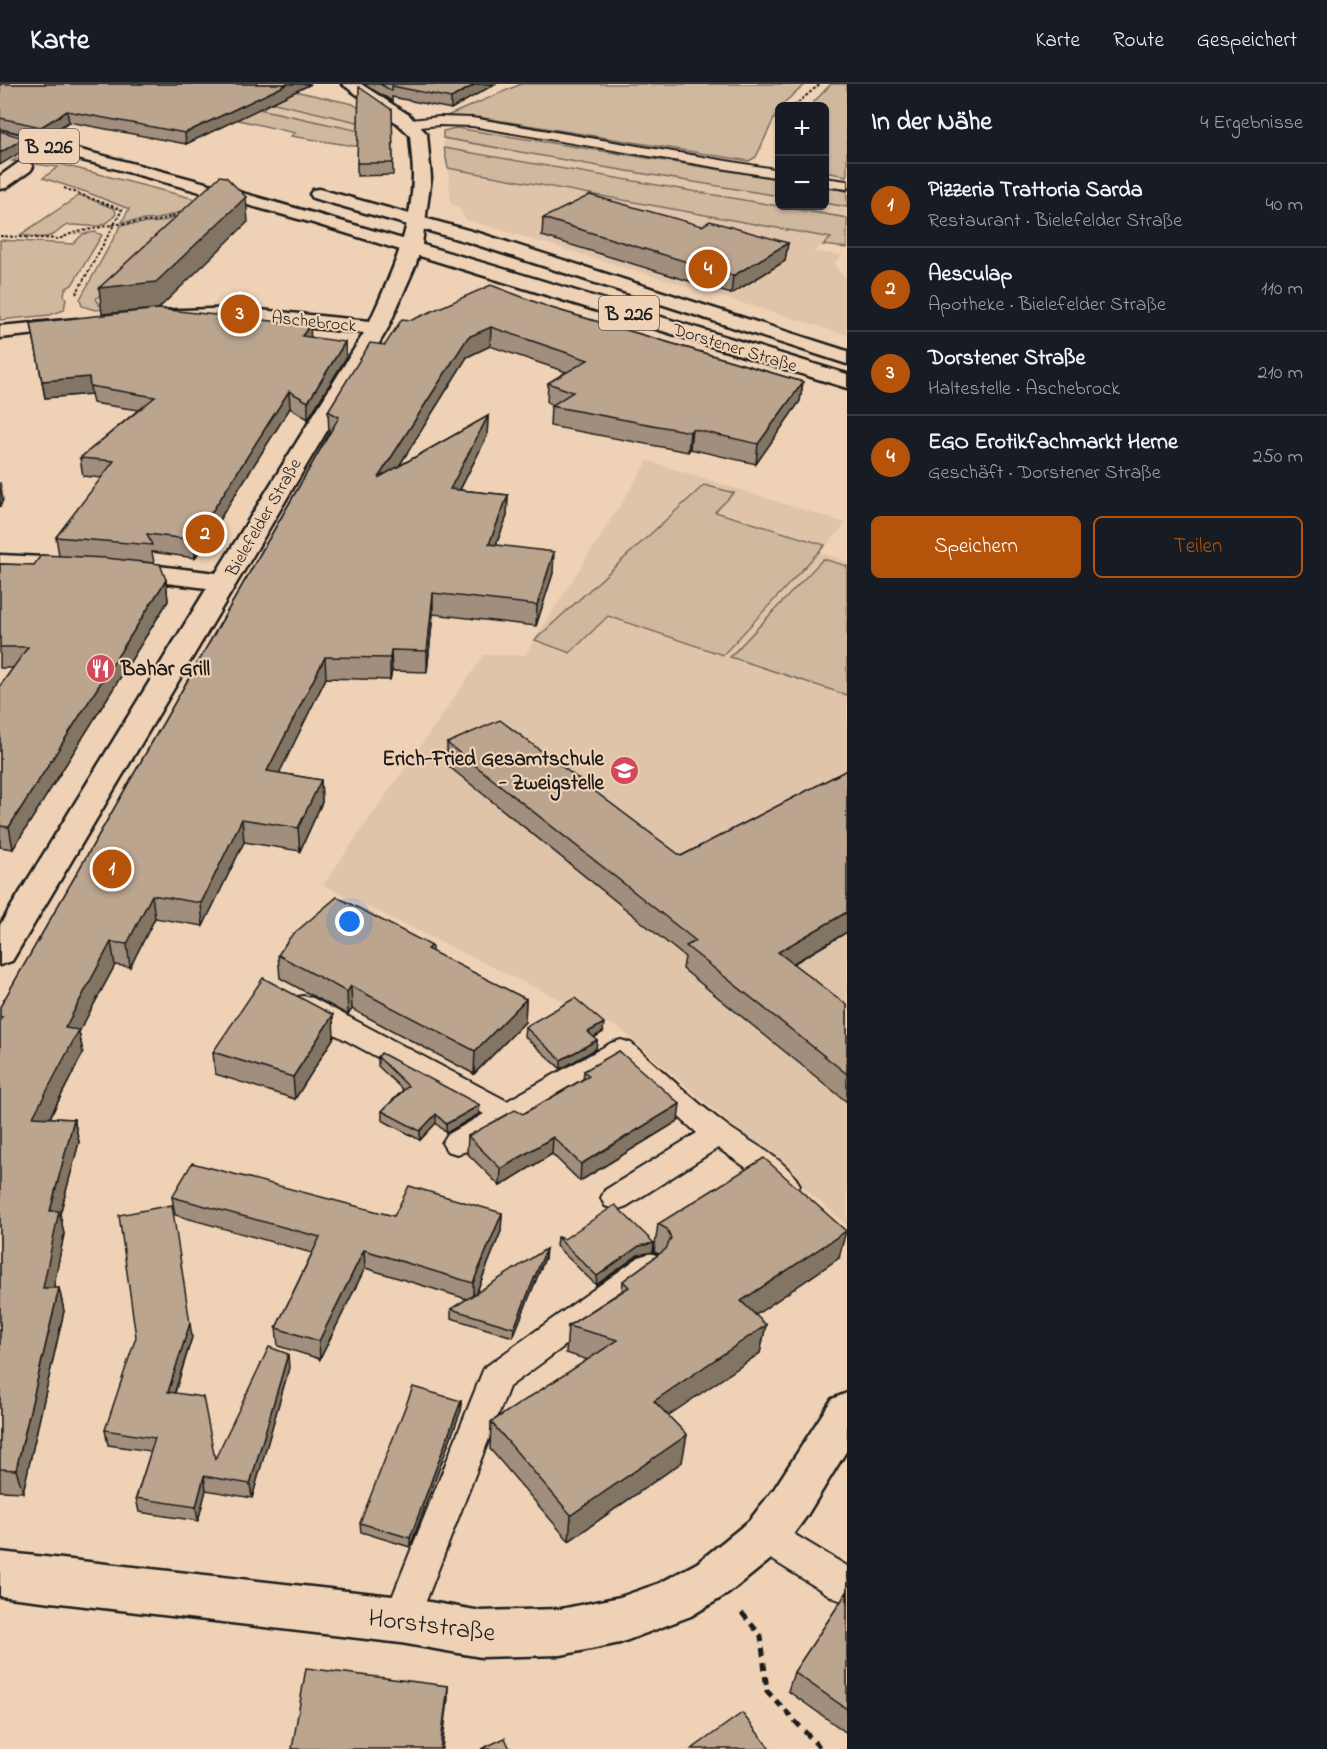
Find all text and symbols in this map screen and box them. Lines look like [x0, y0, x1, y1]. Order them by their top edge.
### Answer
text: Karte [30, 21, 89, 62]
text: Karte [1035, 26, 1080, 56]
text: Route [1113, 26, 1164, 56]
text: Gespeichert [1197, 26, 1297, 56]
map controls [775, 102, 829, 210]
button: + [775, 102, 829, 156]
text: In der Nähe [871, 104, 992, 142]
text: 4 Ergebnisse [1200, 109, 1303, 138]
road number: B 226 [19, 129, 79, 163]
button: − [775, 156, 829, 210]
text: Pizzeria Trattoria Sarda [928, 175, 1143, 207]
text: 1 [887, 191, 894, 220]
text: 40 m [1266, 191, 1303, 220]
text: Restaurant · Bielefelder Straße [928, 207, 1182, 236]
pin: 4 [688, 246, 728, 291]
text: Aesculap [928, 259, 1012, 291]
text: 2 [886, 275, 895, 304]
text: 110 m [1261, 275, 1303, 304]
text: Apotheke · Bielefelder Straße [928, 291, 1166, 320]
pin: 3 [220, 292, 260, 336]
road number: B 226 [599, 296, 659, 330]
street label: Aschebrock [270, 306, 358, 340]
street label: Dorstener Straße [668, 317, 801, 380]
text: Dorstener Straße [928, 343, 1085, 375]
text: 3 [886, 359, 895, 388]
text: 210 m [1258, 359, 1303, 388]
text: Haltestelle · Aschebrock [928, 375, 1120, 404]
text: EGO Erotikfachmarkt Herne [928, 427, 1178, 459]
text: 4 [886, 443, 895, 472]
text: 250 m [1252, 443, 1303, 472]
street label: Bielefelder Straße [220, 453, 310, 583]
text: Geschäft · Dorstener Straße [928, 459, 1161, 488]
pin: 2 [186, 512, 224, 556]
button: Speichern [871, 516, 1081, 578]
button: Teilen [1093, 516, 1303, 578]
restaurant icon: Bahar Grill [84, 652, 116, 684]
place label: Bahar Grill [120, 655, 211, 685]
place label: Erich-Fried Gesamtschule - Zweigstelle [382, 745, 605, 801]
school or university icon: Erich-Fried Gesamtschule - Zweigstelle [609, 754, 641, 786]
pin: 1 [92, 846, 132, 892]
your location [335, 907, 364, 936]
street label: Horststraße [366, 1600, 498, 1654]

